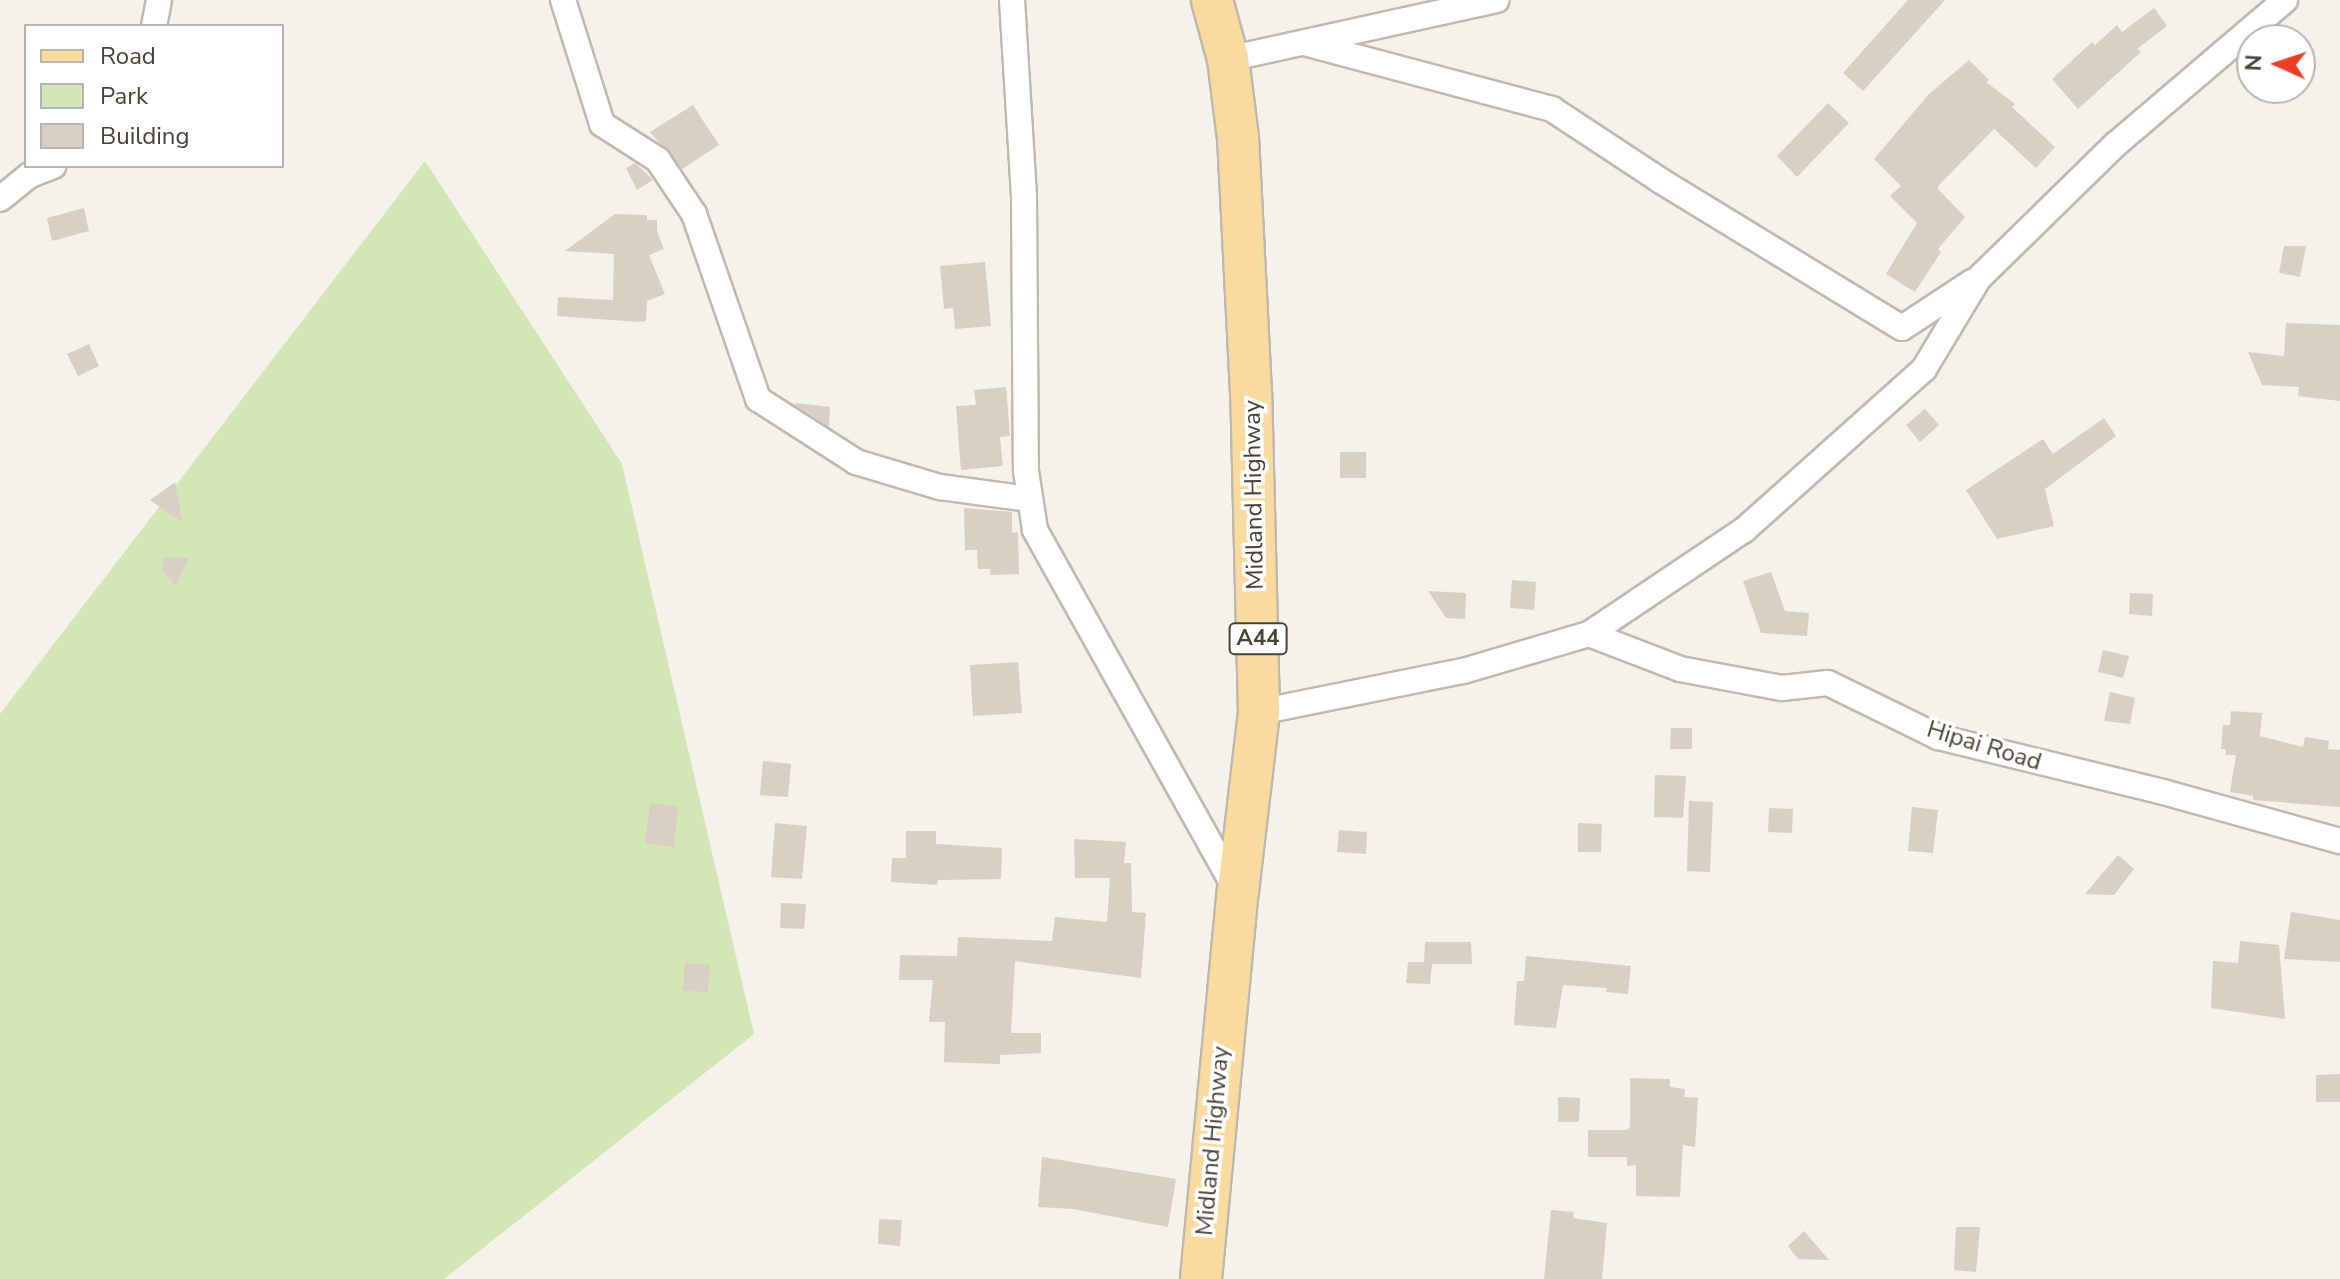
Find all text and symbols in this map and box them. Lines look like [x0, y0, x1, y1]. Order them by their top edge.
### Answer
legend [24, 24, 284, 168]
north arrow [2236, 24, 2316, 104]
text: Road [100, 40, 156, 72]
text: N [2239, 54, 2269, 72]
text: Park [100, 80, 148, 112]
text: Building [100, 120, 190, 152]
street label: Midland Highway [1238, 400, 1270, 590]
road number: A44 [1228, 621, 1288, 657]
street label: Hipai Road [1923, 715, 2045, 777]
street label: Midland Highway [1190, 1045, 1236, 1237]

